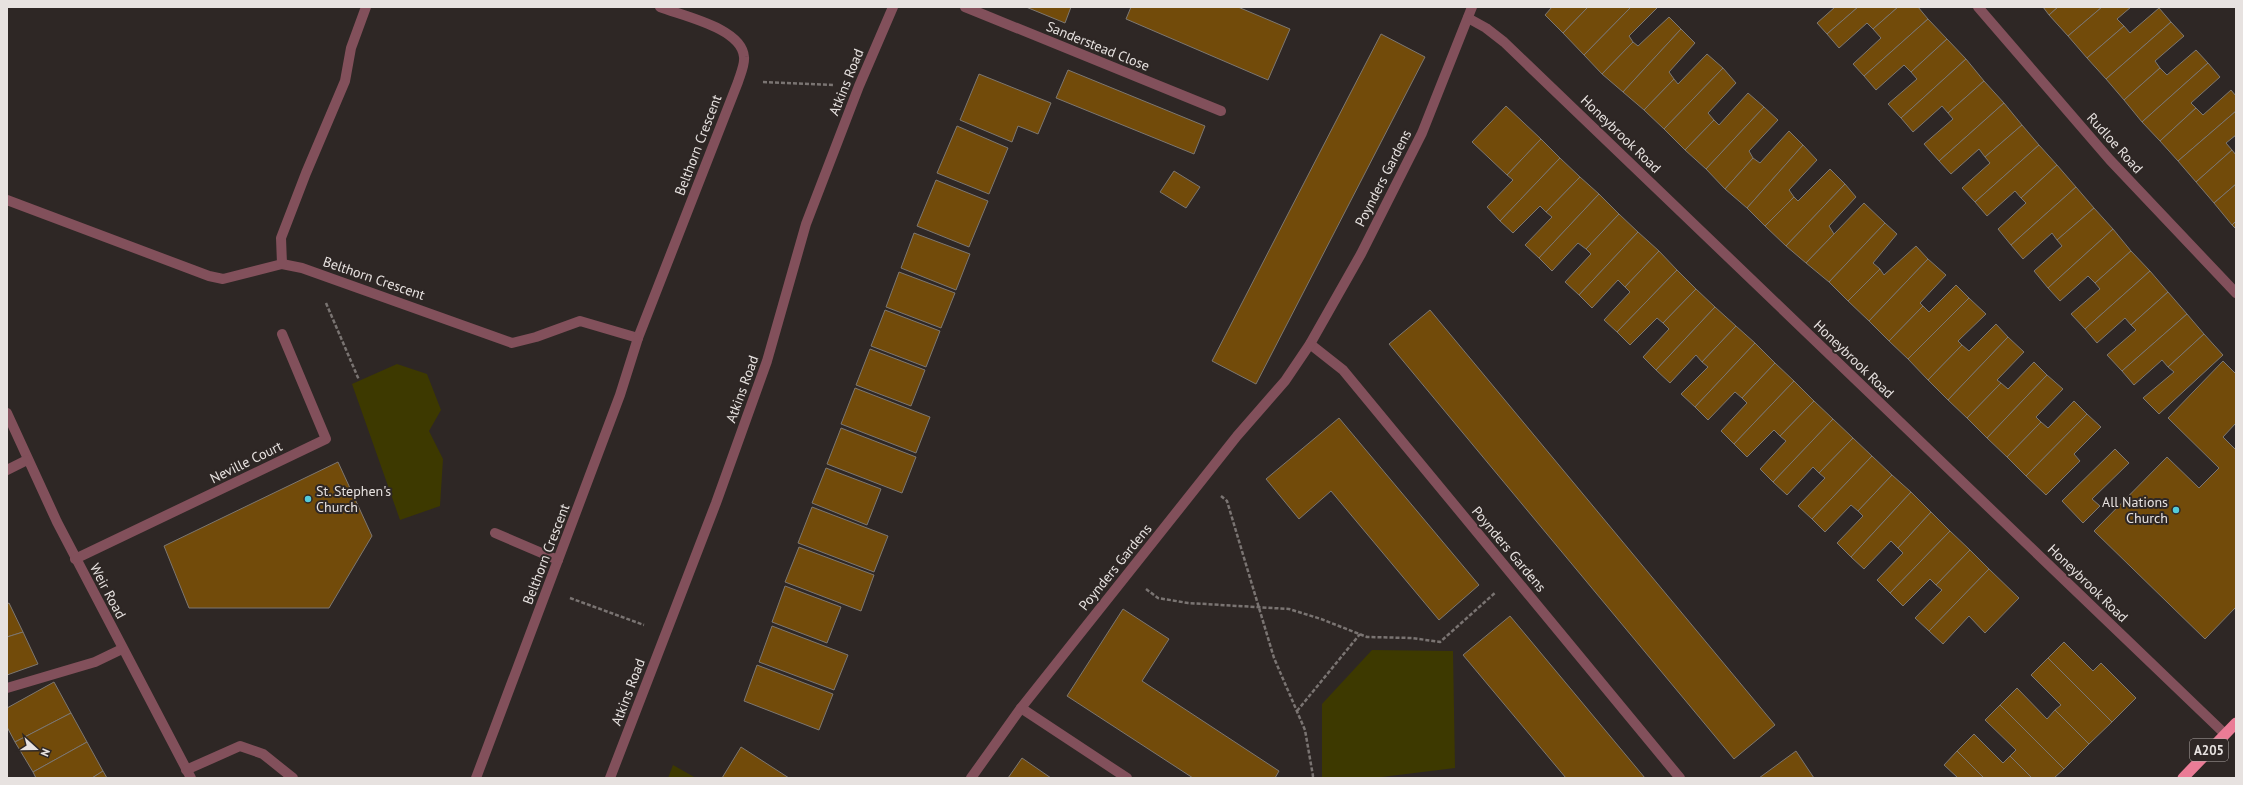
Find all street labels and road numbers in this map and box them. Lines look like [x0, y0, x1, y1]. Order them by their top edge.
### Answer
street label: Sanderstead Close [1044, 17, 1152, 75]
street label: Atkins Road [825, 46, 867, 118]
street label: Honeybrook Road [1577, 91, 1665, 177]
street label: Belthorn Crescent [671, 92, 726, 198]
street label: Rudloe Road [2083, 109, 2147, 177]
street label: Poynders Gardens [1351, 126, 1415, 229]
street label: Belthorn Crescent [321, 252, 427, 304]
street label: Honeybrook Road [1810, 316, 1898, 402]
street label: Atkins Road [722, 353, 762, 425]
street label: Neville Court [207, 437, 285, 487]
street label: Belthorn Crescent [519, 501, 574, 607]
street label: Poynders Gardens [1468, 502, 1550, 596]
street label: Poynders Gardens [1075, 520, 1156, 614]
street label: Honeybrook Road [2044, 540, 2132, 626]
street label: Weir Road [86, 560, 130, 622]
street label: Atkins Road [607, 656, 649, 728]
road number: A205 [2190, 739, 2228, 761]

